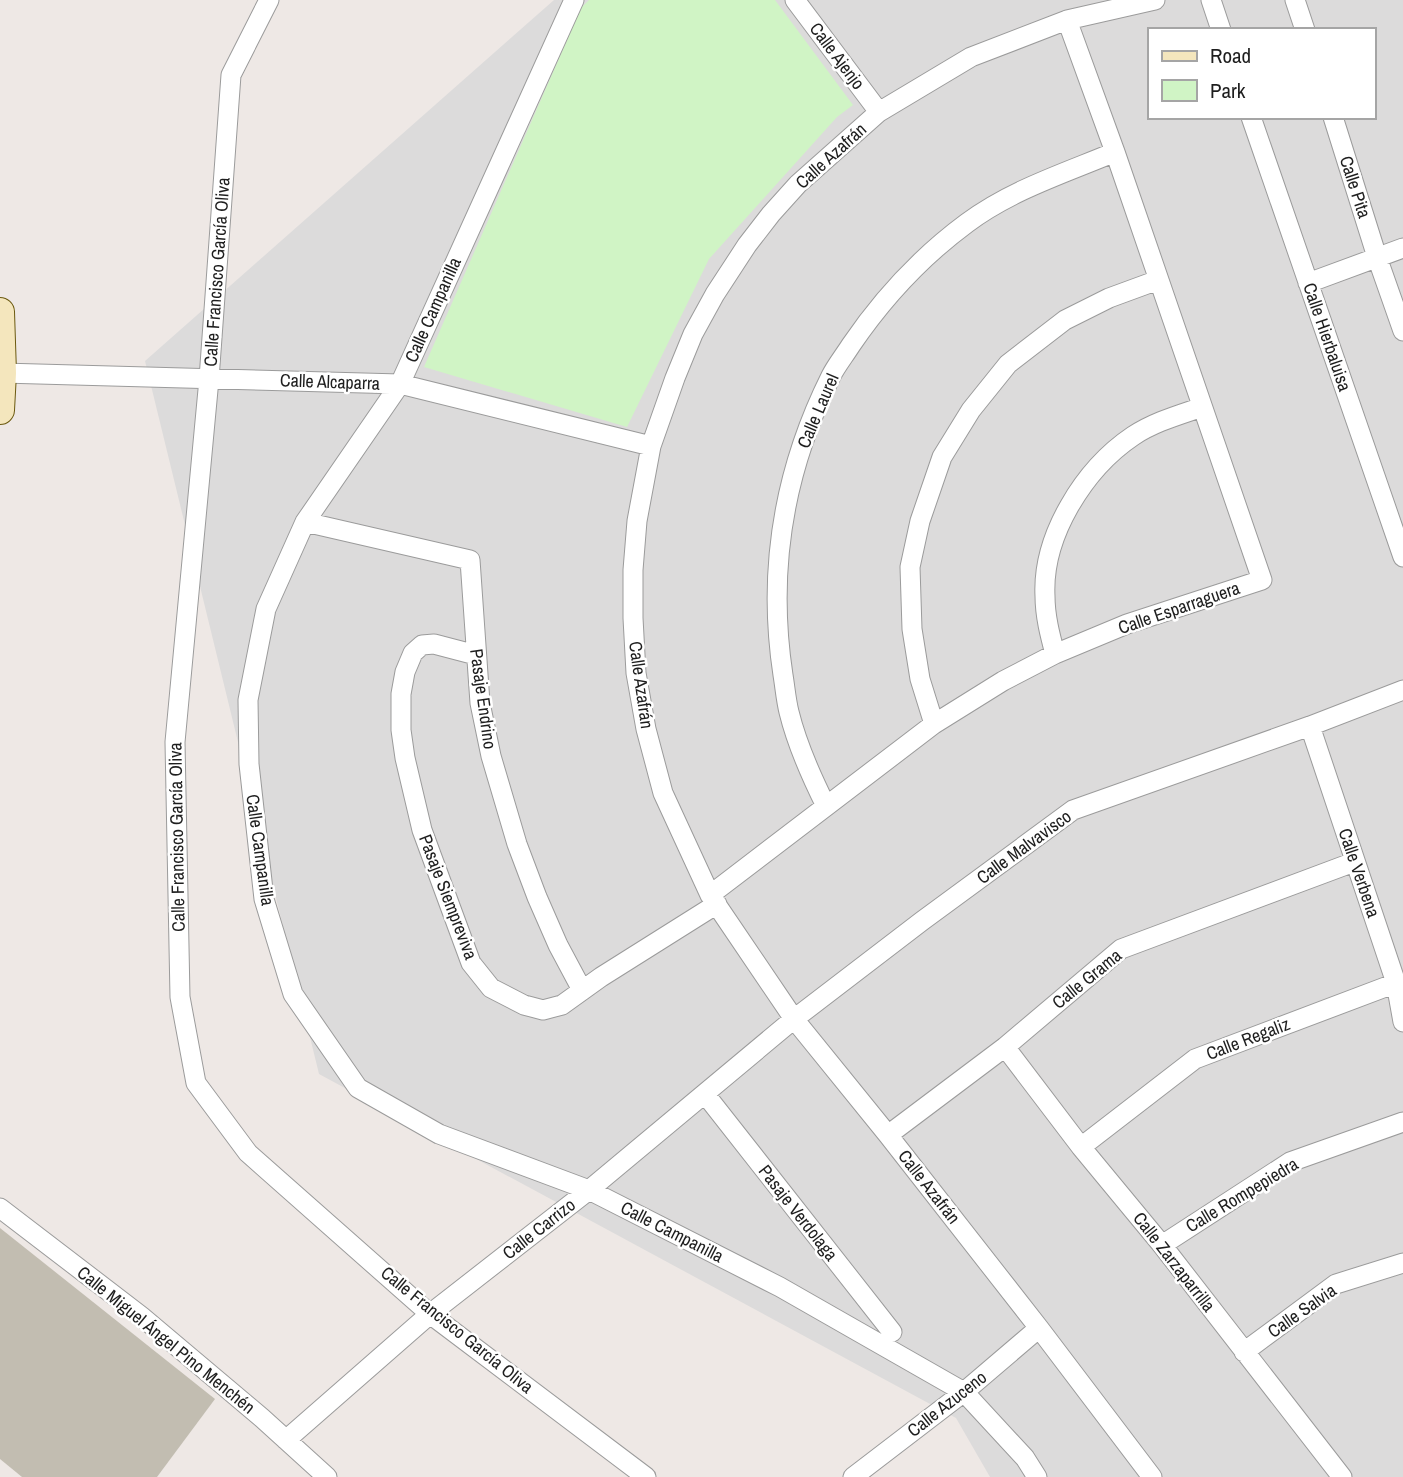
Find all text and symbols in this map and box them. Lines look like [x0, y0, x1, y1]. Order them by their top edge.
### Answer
street label: Calle Ajenjo [804, 17, 871, 94]
legend [1148, 28, 1375, 119]
text: Road [1210, 41, 1251, 70]
text: Park [1210, 76, 1246, 105]
street label: Calle Azafrán [790, 117, 872, 194]
street label: Calle Pita [1334, 153, 1377, 221]
street label: Calle Francisco García Oliva [197, 177, 236, 367]
street label: Calle Campanilla [398, 253, 467, 366]
street label: Calle Hierbaluisa [1297, 279, 1358, 394]
street label: Calle Alcaparra [280, 367, 380, 396]
street label: Calle Laurel [791, 370, 844, 452]
street label: Calle Esparraguera [1115, 575, 1243, 640]
street label: Calle Azafrán [623, 640, 660, 730]
street label: Pasaje Endrino [464, 647, 503, 751]
street label: Calle Francisco García Oliva [162, 742, 191, 932]
street label: Calle Campanilla [240, 793, 281, 907]
street label: Calle Malvavisco [971, 804, 1076, 889]
street label: Calle Verbena [1333, 825, 1386, 921]
street label: Pasaje Siempreviva [413, 831, 484, 963]
street label: Calle Grama [1047, 943, 1127, 1014]
street label: Calle Regaliz [1202, 1011, 1293, 1066]
street label: Calle Azafrán [893, 1144, 966, 1229]
street label: Calle Rompepiedra [1181, 1151, 1303, 1238]
street label: Pasaje Verdolaga [753, 1159, 844, 1266]
street label: Calle Carrizo [497, 1192, 580, 1265]
street label: Calle Campanilla [616, 1195, 728, 1268]
street label: Calle Zarzaparrilla [1127, 1206, 1221, 1317]
street label: Calle Miguel Ángel Pino Menchén [72, 1260, 261, 1419]
street label: Calle Francisco García Oliva [376, 1260, 539, 1399]
street label: Calle Salvia [1262, 1278, 1341, 1343]
street label: Calle Azuceno [902, 1365, 992, 1443]

